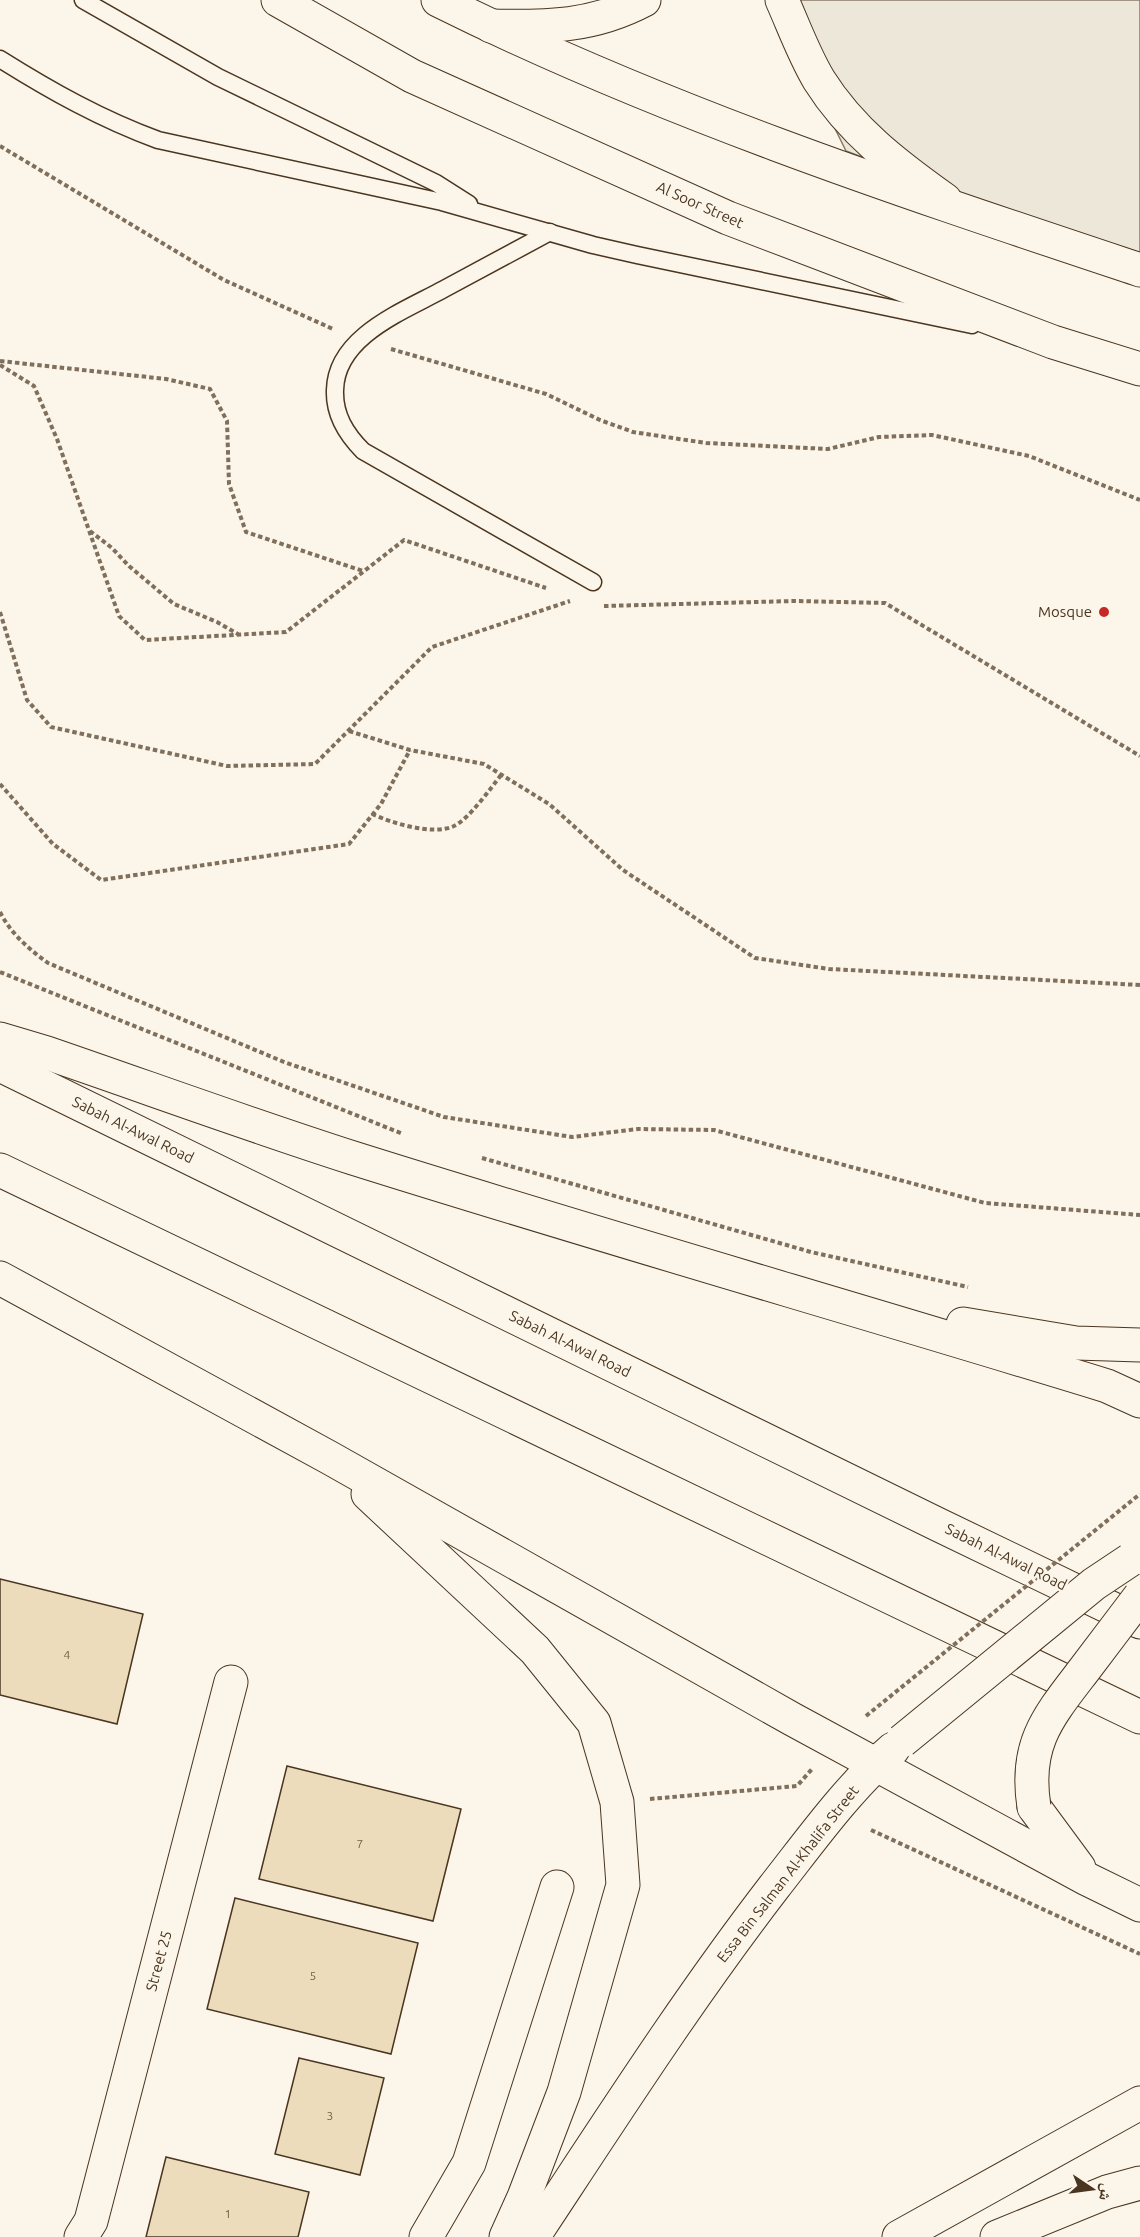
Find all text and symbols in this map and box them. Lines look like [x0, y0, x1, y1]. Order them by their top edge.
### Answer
street label: Al Soor Street [654, 178, 746, 231]
place label: Mosque [1038, 603, 1092, 620]
marker: Mosque [1097, 605, 1111, 619]
street label: Sabah Al-Awal Road [70, 1093, 197, 1166]
street label: Sabah Al-Awal Road [507, 1307, 634, 1380]
street label: Sabah Al-Awal Road [943, 1520, 1070, 1593]
house number: 4 [64, 1648, 71, 1661]
street label: Essa Bin Salman Al-Khalifa Street [713, 1782, 862, 1965]
house number: 7 [357, 1837, 363, 1850]
street label: Street 25 [142, 1929, 175, 1993]
house number: 5 [310, 1969, 316, 1982]
house number: 3 [327, 2109, 333, 2122]
north arrow [1062, 2159, 1122, 2219]
text: ش [1095, 2182, 1117, 2203]
house number: 1 [225, 2207, 231, 2220]

